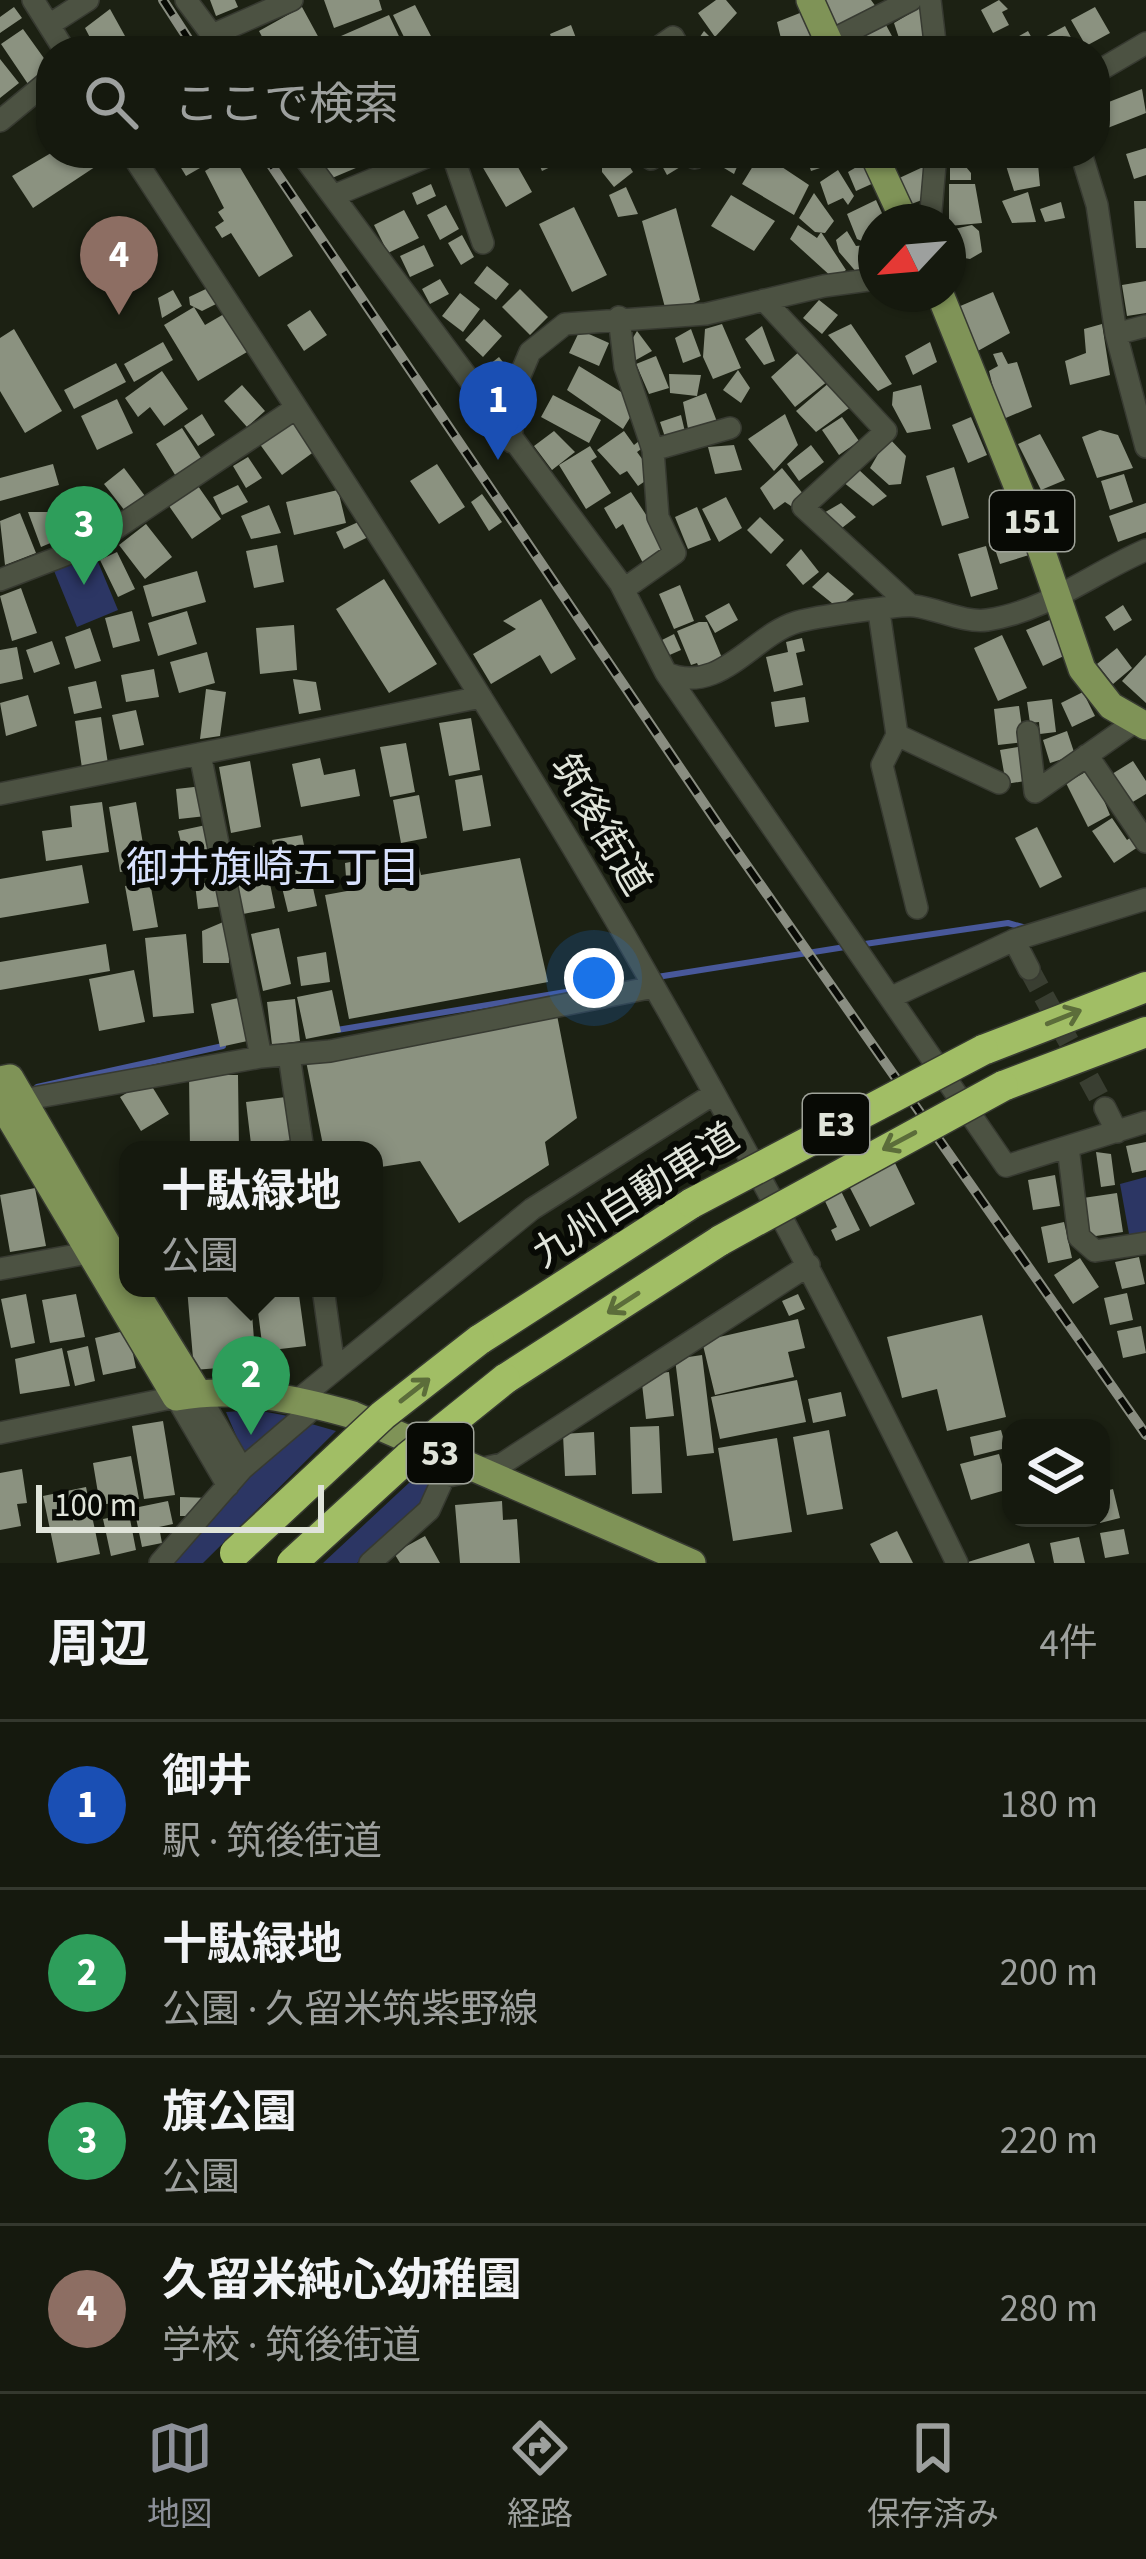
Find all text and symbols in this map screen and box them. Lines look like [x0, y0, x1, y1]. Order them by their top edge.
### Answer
search box [36, 36, 1110, 168]
icon: search [78, 69, 144, 135]
text: ここで検索 [174, 73, 399, 137]
north arrow [858, 204, 966, 312]
pin: 4 [80, 216, 158, 315]
pin: 1 [459, 361, 537, 460]
pin: 3 [45, 486, 123, 585]
road number: 151 [990, 491, 1074, 551]
street label: 筑後街道 [536, 744, 664, 906]
district label: 御井旗崎五丁目 [126, 839, 420, 899]
your location [564, 948, 624, 1008]
one-way arrow [1044, 1005, 1081, 1026]
road number: E3 [803, 1094, 869, 1154]
street label: 九州自動車道 [522, 1110, 750, 1282]
one-way arrow [881, 1130, 917, 1153]
popup [119, 1141, 383, 1297]
text: 十駄緑地 [161, 1160, 341, 1224]
text: 公園 [161, 1229, 239, 1285]
one-way arrow [606, 1291, 640, 1316]
pin: 2 [212, 1336, 290, 1435]
one-way arrow [398, 1378, 431, 1403]
map controls [1002, 1419, 1110, 1527]
button: layers [1002, 1419, 1110, 1527]
road number: 53 [407, 1423, 473, 1483]
scale bar [36, 1479, 324, 1532]
text: 100 m [54, 1482, 137, 1529]
text: 周辺 [48, 1609, 150, 1681]
text: 4件 [1040, 1616, 1098, 1672]
text: 御井 [162, 1745, 252, 1809]
text: 1 [77, 1777, 97, 1833]
text: 180 m [1000, 1777, 1098, 1833]
text: 駅 · 筑後街道 [162, 1814, 382, 1870]
text: 十駄緑地 [162, 1913, 342, 1977]
text: 2 [77, 1945, 97, 2001]
text: 200 m [1000, 1945, 1098, 2001]
text: 公園 · 久留米筑紫野線 [162, 1982, 538, 2038]
text: 旗公園 [162, 2081, 297, 2145]
text: 3 [77, 2113, 97, 2169]
text: 220 m [1000, 2113, 1098, 2169]
text: 公園 [162, 2150, 240, 2206]
text: 久留米純心幼稚園 [162, 2249, 522, 2313]
text: 4 [77, 2281, 97, 2337]
text: 280 m [1000, 2281, 1098, 2337]
text: 学校 · 筑後街道 [162, 2318, 421, 2374]
tab: 地図 [147, 2415, 213, 2538]
tab: 経路 [507, 2415, 573, 2538]
tab: 保存済み [867, 2415, 999, 2538]

